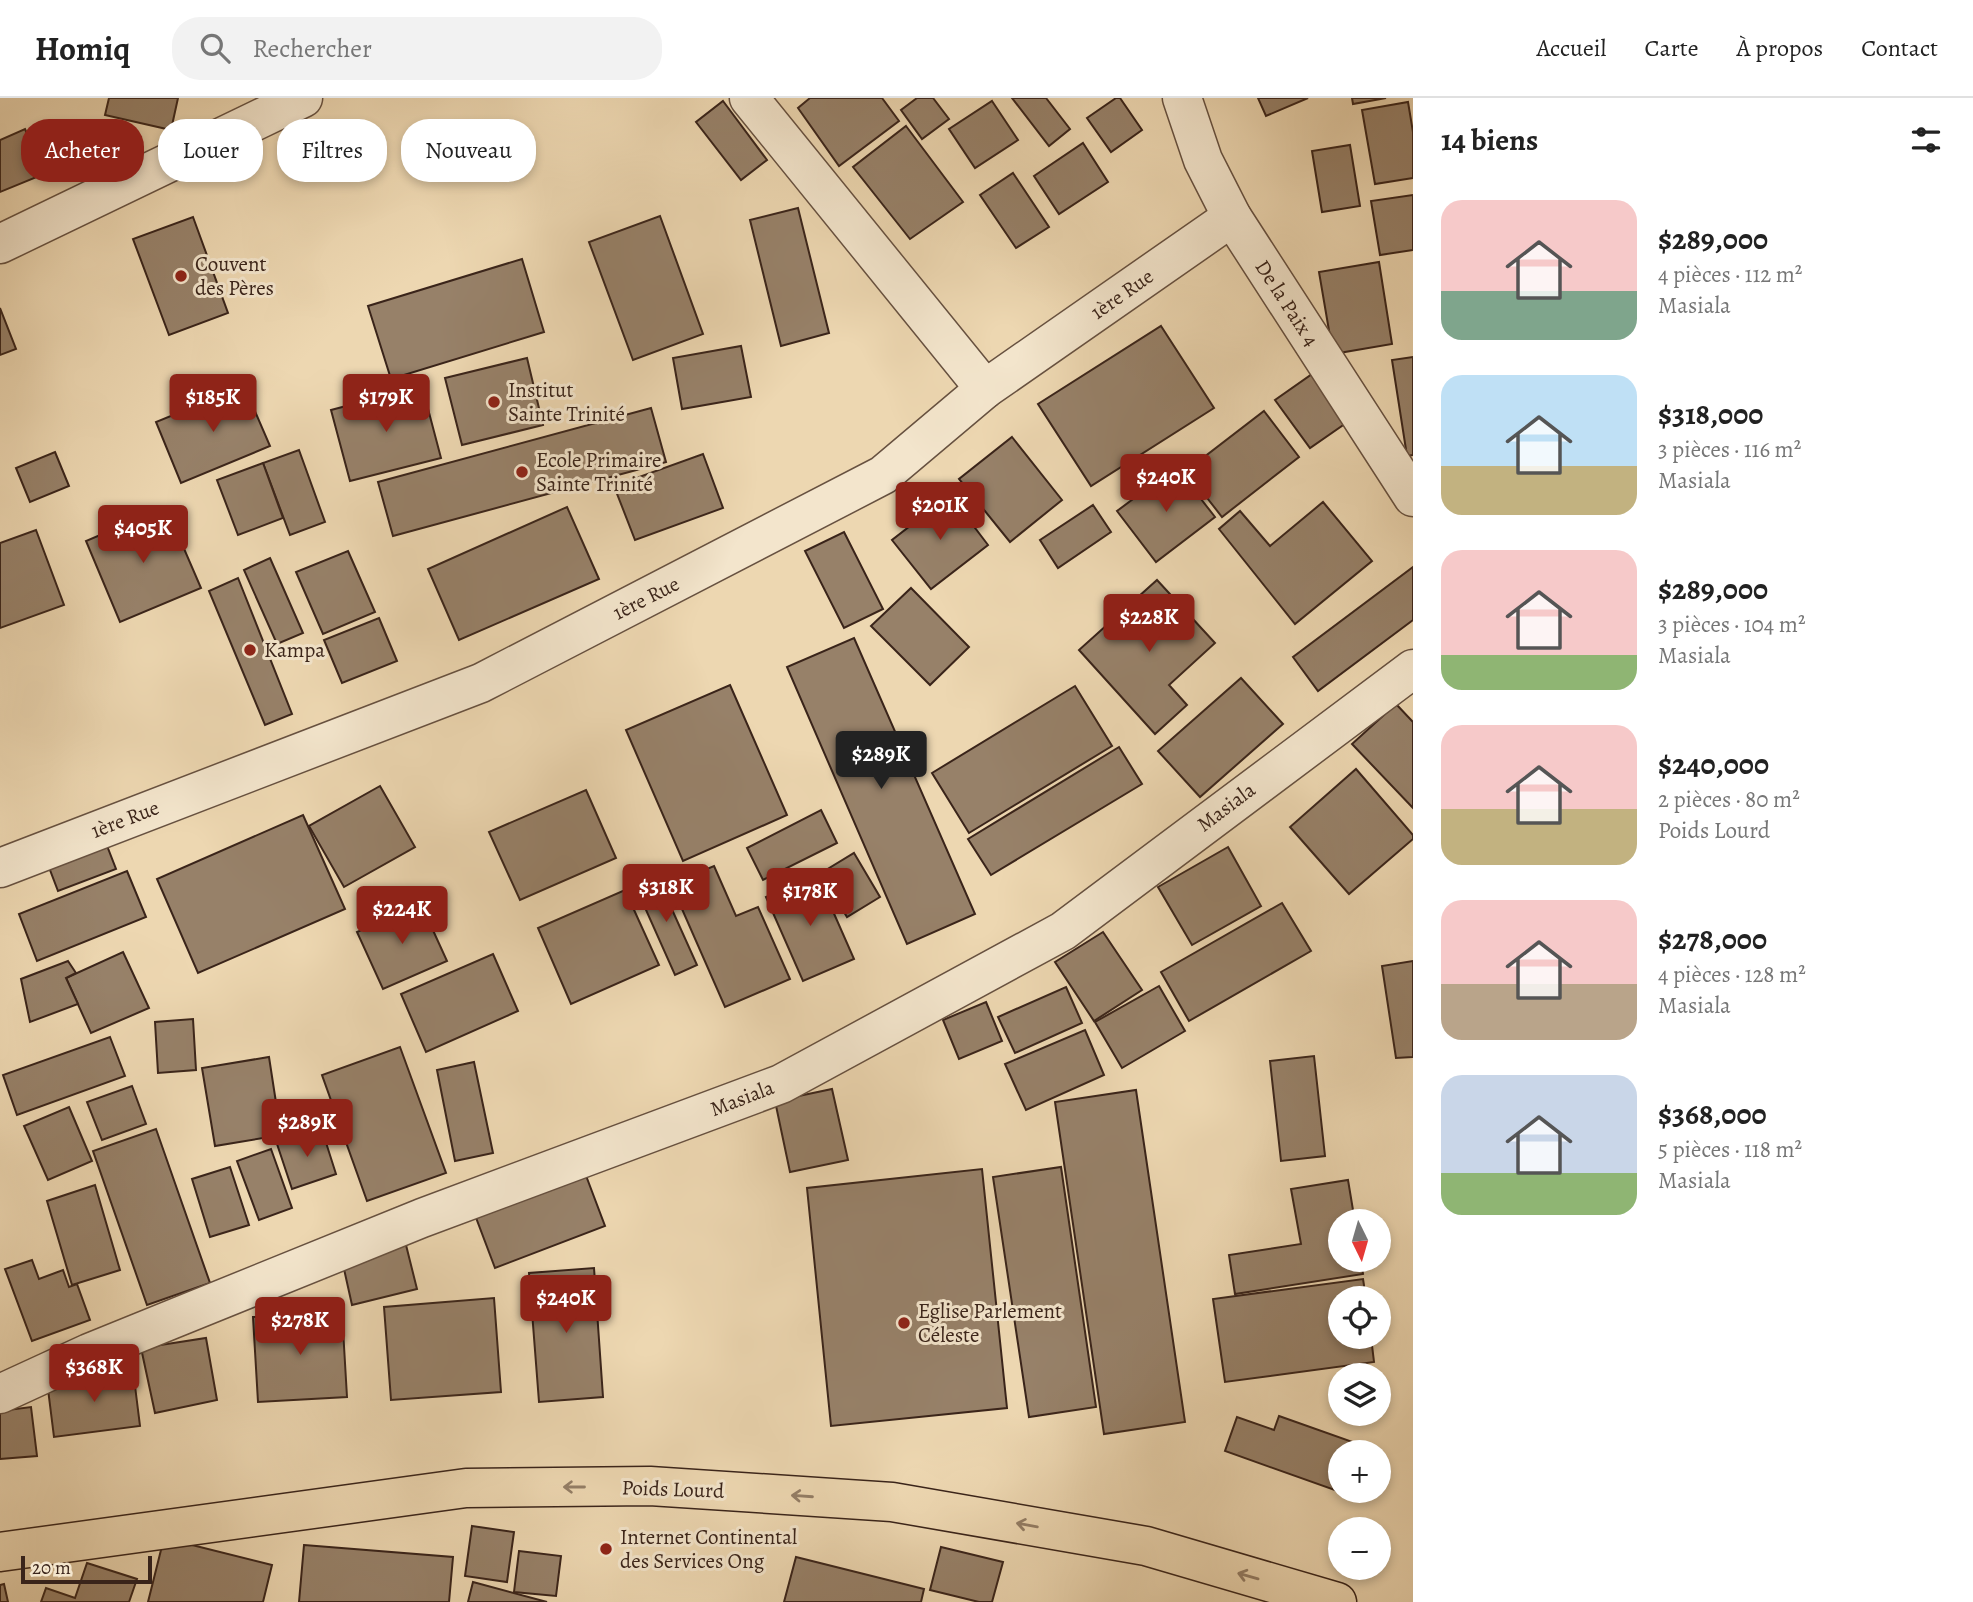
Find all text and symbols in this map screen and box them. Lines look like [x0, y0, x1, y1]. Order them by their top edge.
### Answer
search box [172, 17, 662, 80]
text: Homiq [35, 26, 130, 71]
icon: search [196, 29, 234, 67]
text: Rechercher [252, 31, 372, 66]
text: Accueil [1536, 32, 1606, 64]
text: Carte [1644, 32, 1699, 64]
text: À propos [1737, 32, 1823, 64]
text: Contact [1861, 32, 1938, 64]
chip: Acheter [21, 119, 144, 182]
chip: Louer [158, 119, 263, 182]
chip: Filtres [277, 119, 387, 182]
chip: Nouveau [401, 119, 536, 182]
text: 14 biens [1441, 120, 1538, 160]
icon: filters [1907, 121, 1945, 159]
text: $289,000 [1658, 219, 1768, 259]
icon: home [1497, 228, 1581, 312]
place label: Couvent des Pères [195, 250, 274, 302]
street label: De la Paix 4 [1249, 254, 1325, 352]
text: 4 pièces · 112 m² [1658, 259, 1802, 290]
street label: 1ère Rue [1085, 262, 1159, 326]
marker: Couvent des Pères [173, 268, 189, 284]
text: Masiala [1658, 290, 1731, 321]
pin: $185K [164, 374, 262, 434]
pin: $179K [337, 374, 435, 434]
place label: Institut Sainte Trinité [508, 376, 625, 428]
text: $185K [186, 381, 240, 412]
text: $179K [359, 381, 413, 412]
marker: Institut Sainte Trinité [486, 394, 502, 410]
text: $318,000 [1658, 394, 1763, 434]
icon: home [1497, 403, 1581, 487]
text: 3 pièces · 116 m² [1658, 434, 1801, 465]
place label: Ecole Primaire Sainte Trinité [536, 446, 661, 498]
pin: $240K [1117, 454, 1215, 514]
text: $240K [1136, 461, 1196, 492]
marker: Ecole Primaire Sainte Trinité [514, 464, 530, 480]
text: Masiala [1658, 465, 1731, 496]
pin: $201K [891, 482, 989, 542]
text: $201K [912, 489, 968, 520]
pin: $405K [94, 505, 192, 565]
text: $405K [114, 512, 172, 543]
street label: 1ère Rue [608, 569, 684, 627]
text: $289,000 [1658, 569, 1768, 609]
icon: home [1497, 578, 1581, 662]
pin: $228K [1100, 594, 1198, 654]
text: $228K [1119, 601, 1179, 632]
text: 3 pièces · 104 m² [1658, 609, 1805, 640]
place label: Kampa [264, 636, 325, 664]
text: Masiala [1658, 640, 1731, 671]
marker: Kampa [242, 642, 258, 658]
pin: $289K [832, 732, 930, 791]
text: $289K [852, 738, 910, 769]
text: $240,000 [1658, 744, 1769, 784]
icon: home [1497, 753, 1581, 837]
street label: Masiala [1191, 776, 1261, 838]
text: 2 pièces · 80 m² [1658, 784, 1800, 815]
street label: 1ère Rue [87, 793, 163, 845]
text: Poids Lourd [1658, 815, 1770, 846]
pin: $318K [617, 864, 715, 924]
pin: $178K [761, 868, 859, 928]
text: $318K [639, 871, 694, 902]
text: $178K [783, 875, 837, 906]
pin: $224K [353, 886, 451, 946]
text: $224K [373, 893, 431, 924]
text: $278,000 [1658, 919, 1767, 959]
icon: home [1497, 928, 1581, 1012]
text: 4 pièces · 128 m² [1658, 959, 1806, 990]
text: Masiala [1658, 990, 1731, 1021]
street label: Masiala [706, 1073, 778, 1123]
text: $368,000 [1658, 1094, 1767, 1134]
pin: $289K [258, 1100, 356, 1159]
icon: home [1497, 1103, 1581, 1187]
text: $289K [278, 1106, 336, 1137]
text: 5 pièces · 118 m² [1658, 1134, 1802, 1165]
text: Masiala [1658, 1165, 1731, 1196]
north arrow [1328, 1209, 1391, 1272]
map controls [1328, 1209, 1391, 1580]
pin: $240K [517, 1276, 615, 1335]
text: $240K [536, 1282, 596, 1313]
button: locate [1328, 1286, 1391, 1349]
place label: Eglise Parlement Céleste [918, 1297, 1062, 1349]
pin: $278K [251, 1298, 349, 1357]
text: $278K [271, 1304, 329, 1335]
marker: Eglise Parlement Céleste [896, 1315, 912, 1331]
pin: $368K [45, 1344, 143, 1404]
text: $368K [65, 1351, 123, 1382]
button: layers [1328, 1363, 1391, 1426]
button: + [1328, 1440, 1391, 1503]
street label: Poids Lourd [621, 1473, 725, 1505]
one-way arrow [563, 1480, 586, 1494]
one-way arrow [791, 1489, 813, 1502]
button: − [1328, 1517, 1391, 1580]
one-way arrow [1016, 1518, 1039, 1531]
place label: Internet Continental des Services Ong [620, 1523, 797, 1575]
marker: Internet Continental des Services Ong [598, 1541, 614, 1557]
scale bar [21, 1553, 152, 1585]
text: 20 m [32, 1555, 71, 1581]
one-way arrow [1238, 1569, 1260, 1582]

